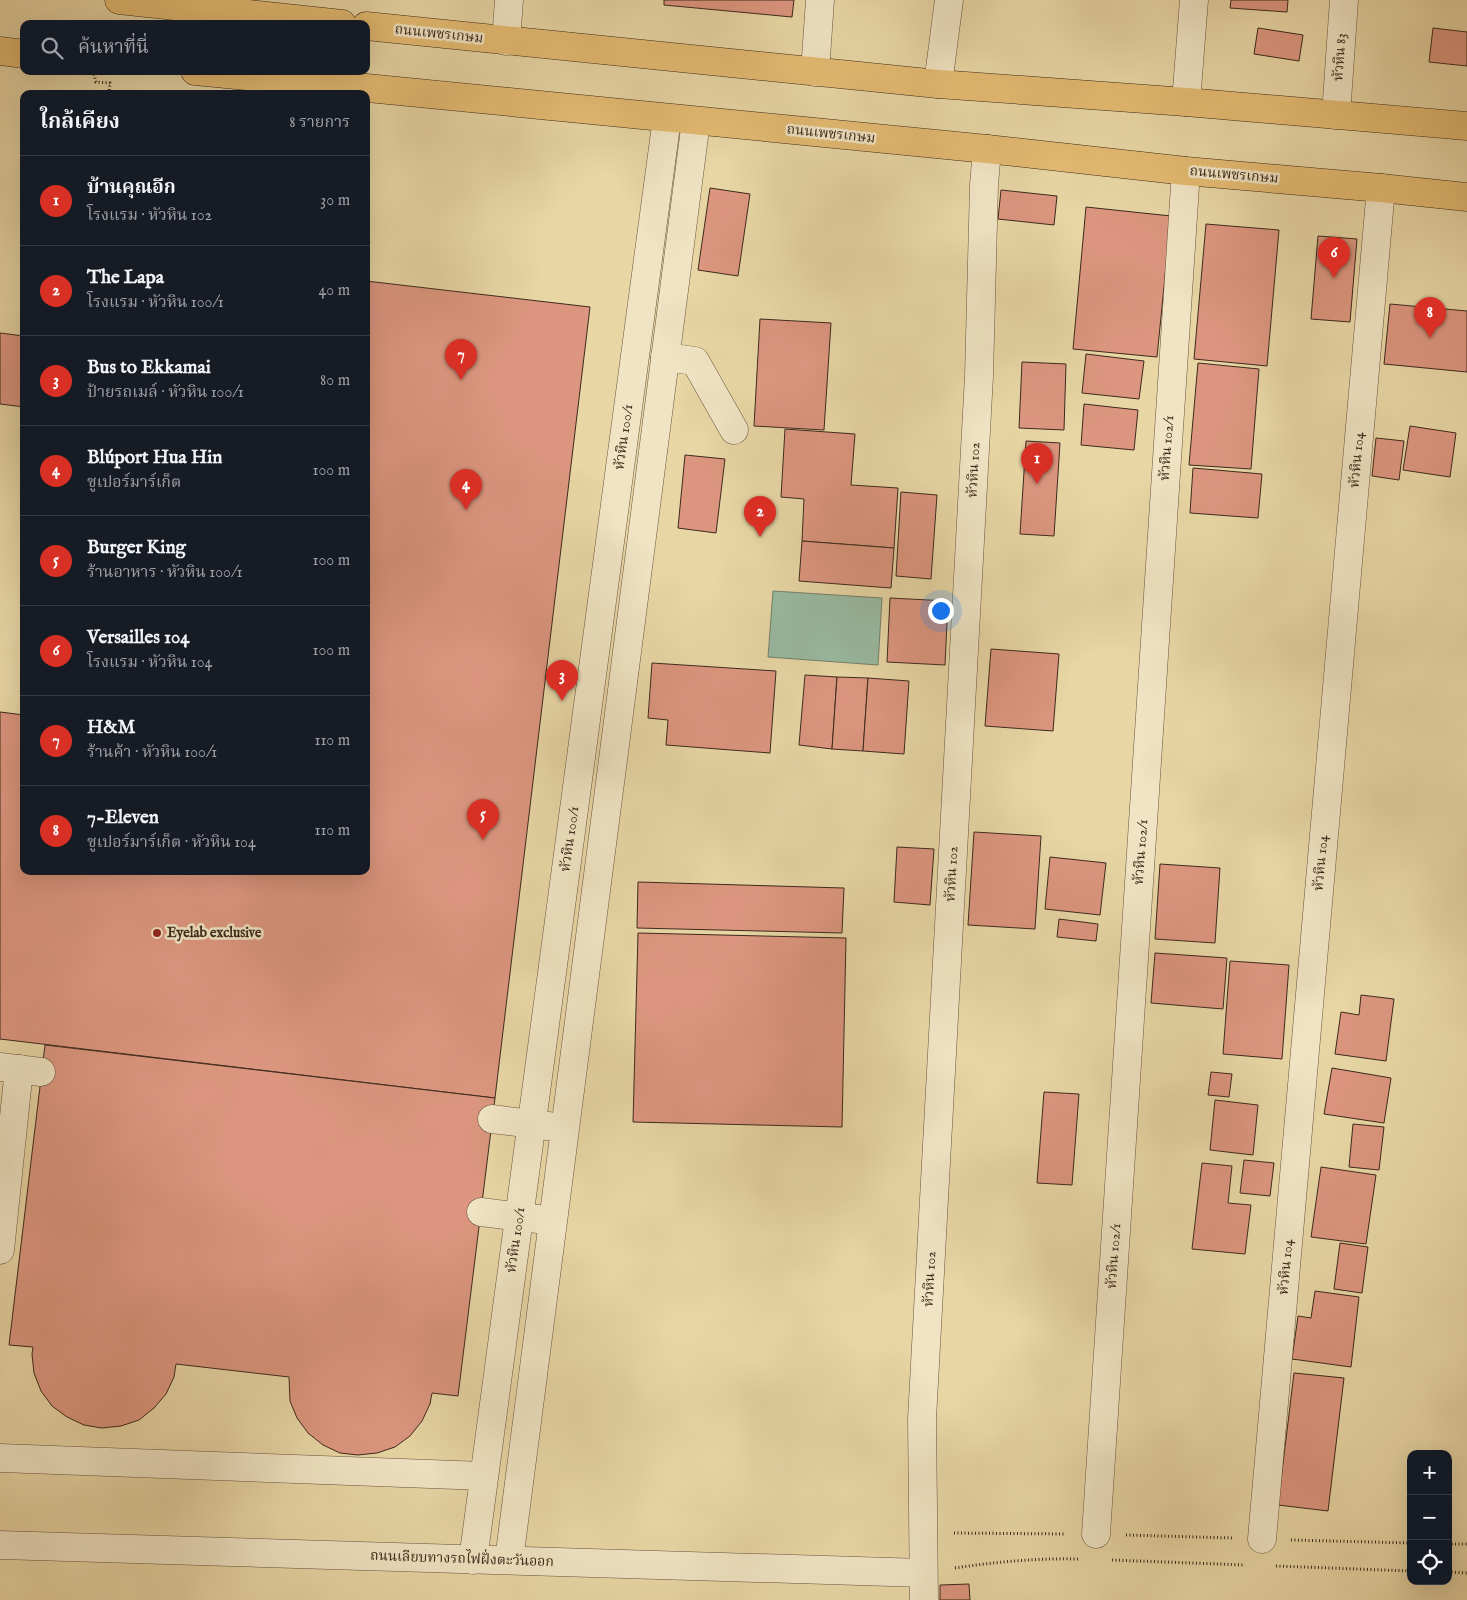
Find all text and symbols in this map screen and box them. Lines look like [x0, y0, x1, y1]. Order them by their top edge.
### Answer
search box [20, 20, 370, 75]
street label: ถนนเพชรเกษม [394, 20, 484, 48]
street label: หัวหิน 83 [1329, 33, 1351, 81]
icon: search [38, 34, 66, 62]
text: ค้นหาที่นี่ [78, 36, 149, 60]
text: ใกล้เคียง [40, 109, 120, 136]
text: 8 รายการ [289, 113, 350, 133]
street label: ถนนเพชรเกษม [786, 120, 876, 148]
street label: ถนนเพชรเกษม [1189, 162, 1279, 188]
text: บ้านคุณอีก [87, 176, 176, 200]
text: 1 [53, 191, 59, 211]
text: 30 m [320, 191, 350, 211]
text: โรงแรม · หัวหิน 102 [87, 206, 212, 226]
pin: 6 [1318, 237, 1350, 278]
text: The Lapa [87, 266, 164, 290]
text: 2 [52, 281, 60, 301]
text: 40 m [318, 281, 350, 301]
text: โรงแรม · หัวหิน 100/1 [87, 293, 224, 313]
pin: 8 [1414, 297, 1446, 338]
pin: 7 [445, 339, 477, 380]
text: Bus to Ekkamai [87, 356, 211, 380]
text: 3 [53, 371, 59, 391]
text: 80 m [320, 371, 350, 391]
text: ป้ายรถเมล์ · หัวหิน 100/1 [87, 383, 244, 403]
street label: หัวหิน 100/1 [610, 403, 638, 471]
street label: หัวหิน 102/1 [1156, 415, 1178, 481]
street label: หัวหิน 104 [1346, 431, 1368, 489]
street label: หัวหิน 102 [964, 441, 984, 498]
pin: 1 [1021, 443, 1053, 484]
text: Blúport Hua Hin [87, 446, 222, 470]
text: 4 [52, 461, 60, 481]
text: 100 m [313, 461, 350, 481]
pin: 4 [450, 469, 482, 510]
text: ซูเปอร์มาร์เก็ต [87, 473, 181, 493]
pin: 2 [744, 496, 776, 537]
text: Burger King [87, 536, 186, 560]
text: 5 [53, 551, 59, 571]
text: 100 m [313, 551, 350, 571]
text: ร้านอาหาร · หัวหิน 100/1 [87, 563, 242, 583]
your location [928, 598, 954, 624]
text: Versailles 104 [87, 626, 190, 650]
text: 6 [53, 641, 59, 661]
text: 100 m [313, 641, 350, 661]
text: โรงแรม · หัวหิน 104 [87, 653, 212, 673]
pin: 3 [546, 660, 578, 701]
text: H&M [87, 716, 135, 740]
text: 7 [52, 731, 60, 751]
text: 110 m [314, 731, 350, 751]
text: ร้านค้า · หัวหิน 100/1 [87, 743, 217, 763]
pin: 5 [467, 799, 499, 840]
street label: หัวหิน 100/1 [556, 805, 584, 873]
text: 7-Eleven [87, 806, 159, 830]
street label: หัวหิน 102/1 [1130, 819, 1152, 885]
text: 8 [53, 821, 59, 841]
text: 110 m [314, 821, 350, 841]
text: ซูเปอร์มาร์เก็ต · หัวหิน 104 [87, 833, 256, 853]
street label: หัวหิน 104 [1310, 834, 1332, 892]
street label: หัวหิน 102 [942, 845, 962, 902]
place label: Eyelab exclusive [167, 924, 262, 942]
marker: Eyelab exclusive [151, 927, 163, 939]
street label: หัวหิน 100/1 [502, 1206, 530, 1274]
street label: หัวหิน 102/1 [1103, 1223, 1125, 1289]
street label: หัวหิน 104 [1275, 1238, 1297, 1296]
street label: หัวหิน 102 [920, 1250, 940, 1307]
map controls [1407, 1450, 1452, 1585]
button: + [1407, 1450, 1452, 1495]
button: − [1407, 1495, 1452, 1540]
button: locate [1407, 1540, 1452, 1585]
street label: ถนนเลียบทางรถไฟฝั่งตะวันออก [370, 1545, 554, 1571]

